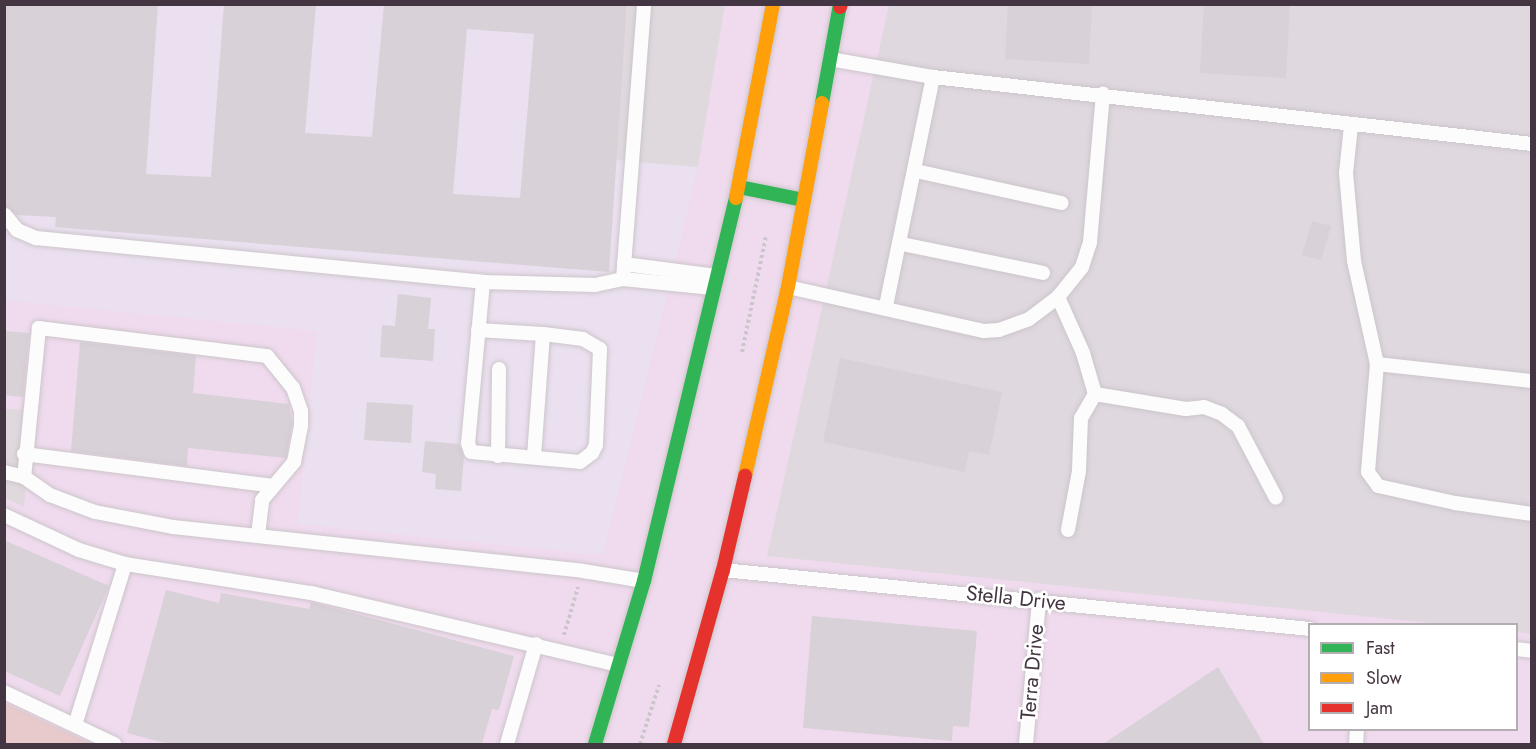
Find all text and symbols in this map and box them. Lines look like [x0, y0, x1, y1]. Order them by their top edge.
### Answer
street label: Stella Drive [965, 580, 1067, 616]
street label: Terra Drive [1015, 623, 1049, 721]
legend [1308, 623, 1518, 731]
text: Fast [1366, 635, 1395, 661]
text: Slow [1366, 665, 1402, 691]
text: Jam [1366, 695, 1393, 721]

